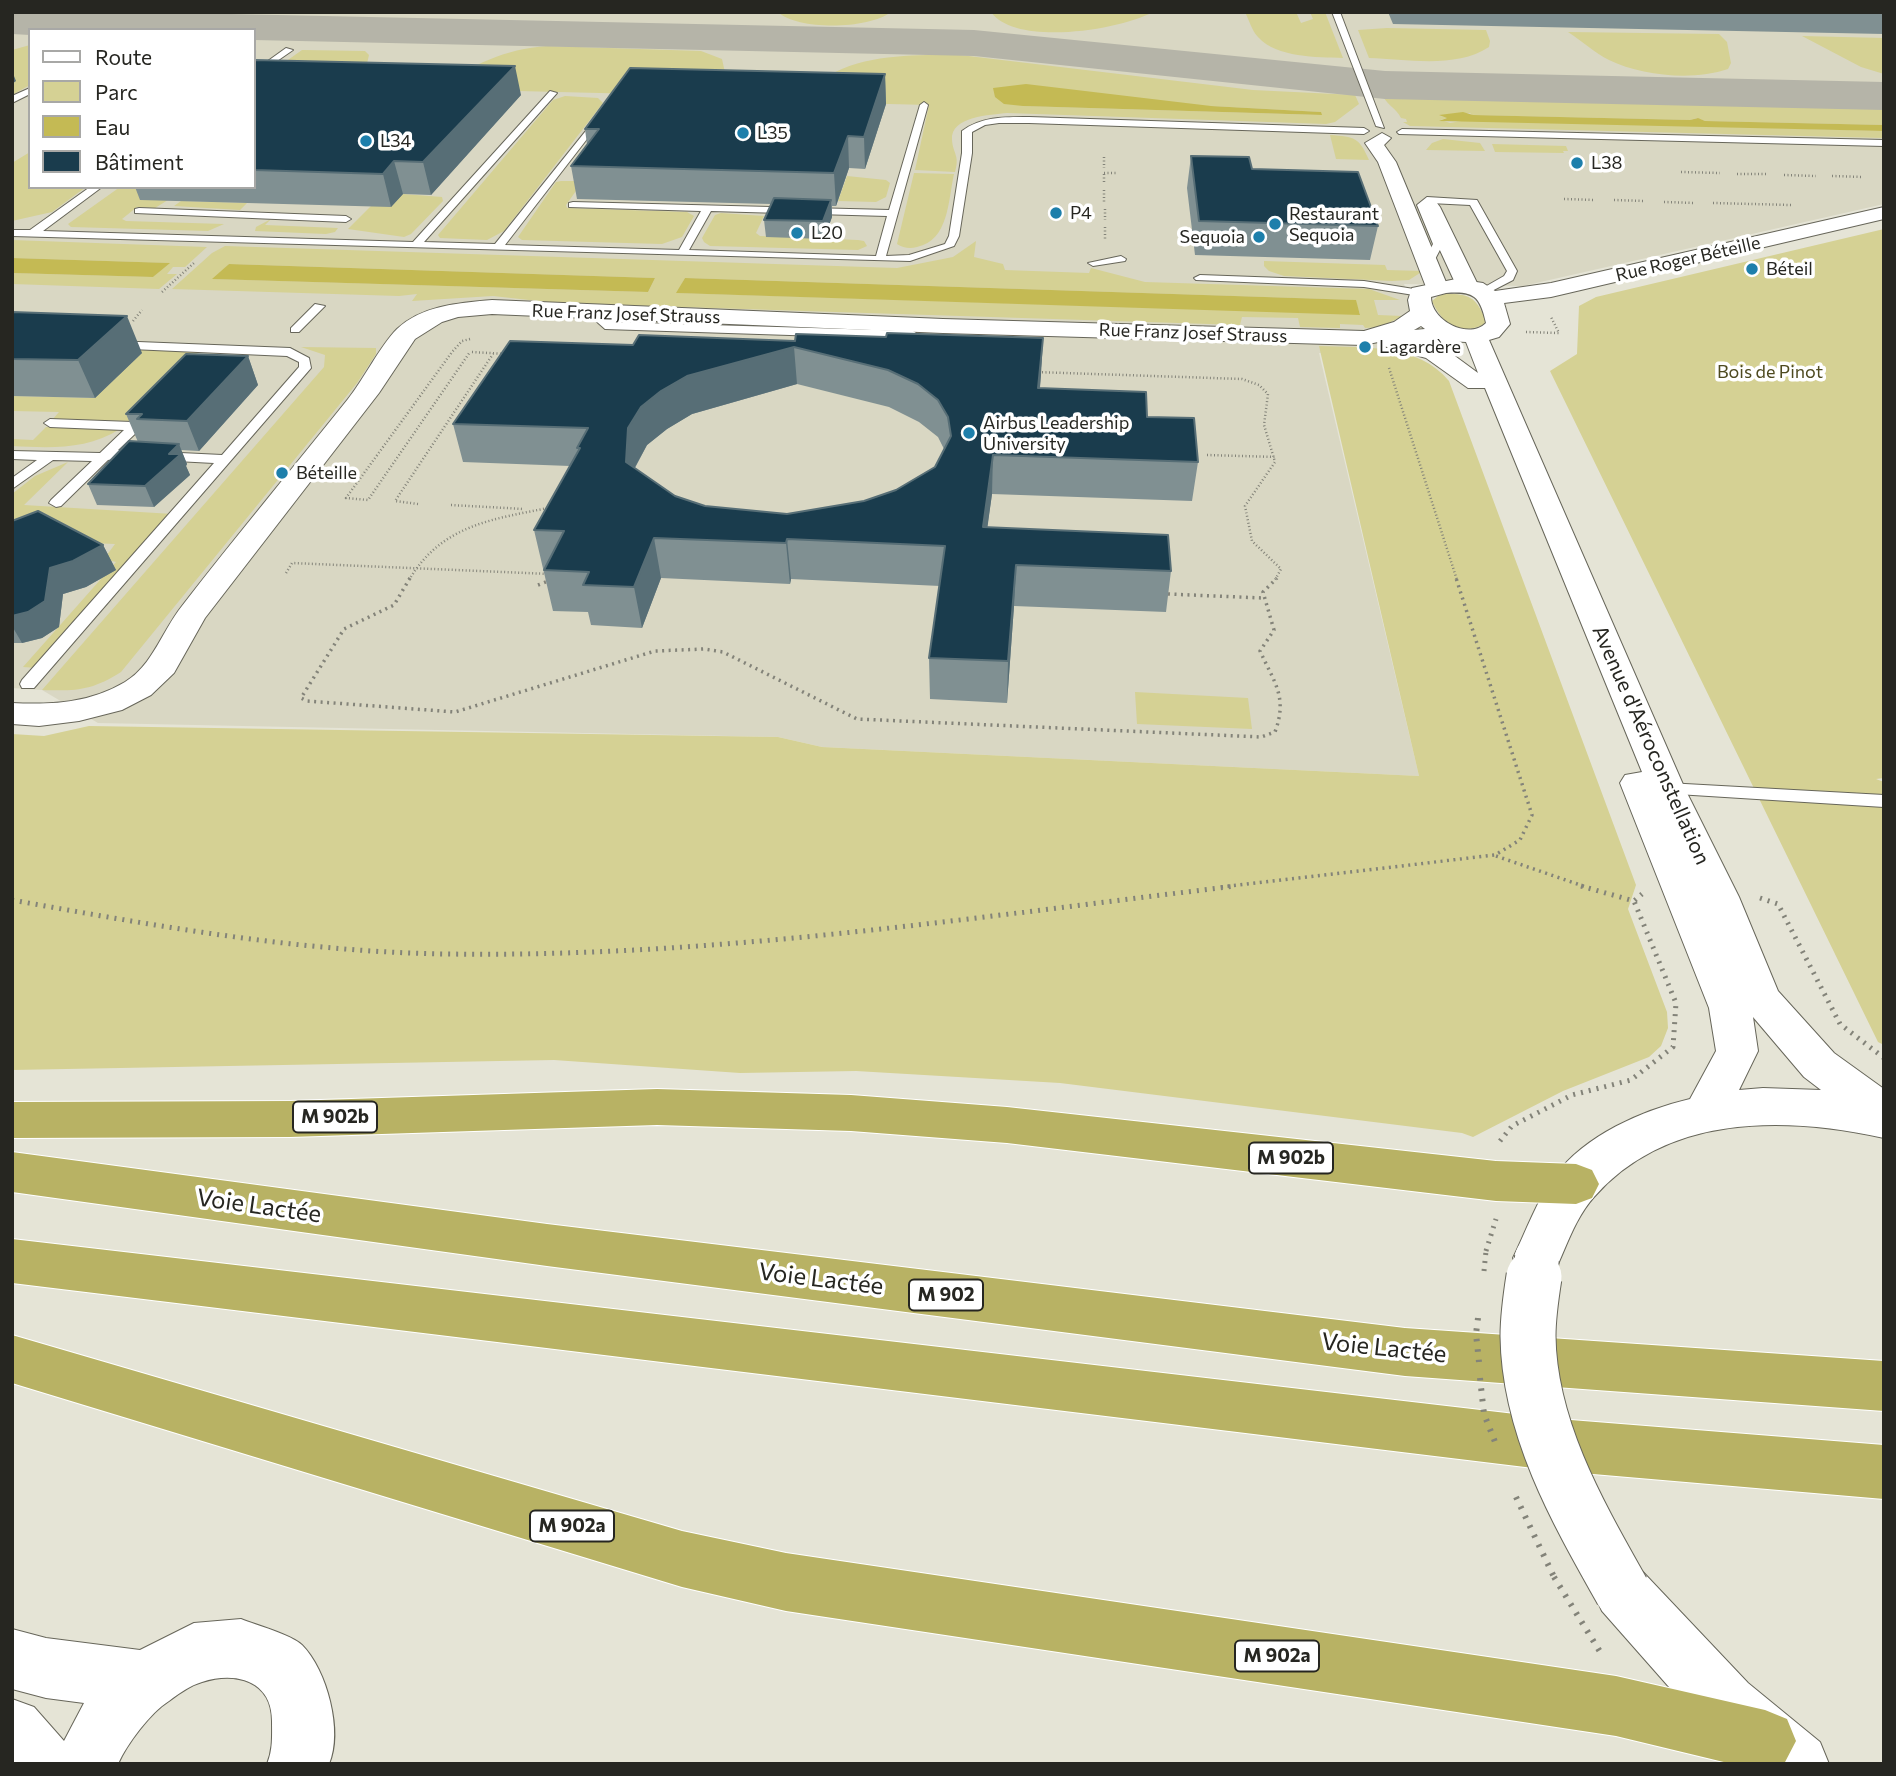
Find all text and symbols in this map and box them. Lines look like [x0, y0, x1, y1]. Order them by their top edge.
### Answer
legend [28, 28, 256, 189]
text: Route [95, 44, 152, 69]
text: Parc [95, 79, 138, 104]
text: Eau [95, 114, 130, 139]
place label: L35 [757, 122, 788, 144]
marker: L35 [735, 125, 751, 141]
place label: L34 [380, 130, 411, 152]
marker: L34 [358, 133, 374, 149]
text: Bâtiment [95, 149, 184, 174]
place label: L38 [1591, 152, 1622, 174]
marker: L38 [1569, 155, 1585, 171]
place label: P4 [1070, 202, 1092, 224]
place label: Restaurant Sequoia [1289, 203, 1379, 246]
marker: P4 [1048, 205, 1064, 221]
marker: Restaurant Sequoia [1267, 216, 1283, 232]
place label: L20 [811, 222, 843, 244]
marker: L20 [789, 225, 805, 241]
place label: Sequoia [1180, 226, 1245, 248]
marker: Sequoia [1251, 229, 1267, 245]
street label: Rue Roger Béteille [1614, 232, 1762, 286]
place label: Béteil [1766, 258, 1813, 280]
marker: Béteil [1744, 261, 1760, 277]
street label: Rue Franz Josef Strauss [531, 300, 721, 328]
street label: Rue Franz Josef Strauss [1098, 319, 1288, 347]
place label: Lagardère [1379, 336, 1461, 358]
marker: Lagardère [1357, 339, 1373, 355]
park label: Bois de Pinot [1717, 361, 1823, 383]
place label: Airbus Leadership University [983, 412, 1129, 454]
marker: Airbus Leadership University [961, 425, 977, 441]
place label: Béteille [296, 462, 357, 484]
marker: Béteille [274, 465, 290, 481]
street label: Avenue d'Aéroconstellation [1587, 622, 1715, 868]
road number: M 902b [293, 1102, 377, 1133]
road number: M 902b [1249, 1142, 1333, 1174]
street label: Voie Lactée [195, 1183, 323, 1229]
street label: Voie Lactée [757, 1257, 885, 1301]
road number: M 902 [909, 1280, 983, 1310]
street label: Voie Lactée [1320, 1327, 1448, 1369]
road number: M 902a [530, 1510, 614, 1542]
road number: M 902a [1235, 1640, 1319, 1672]

